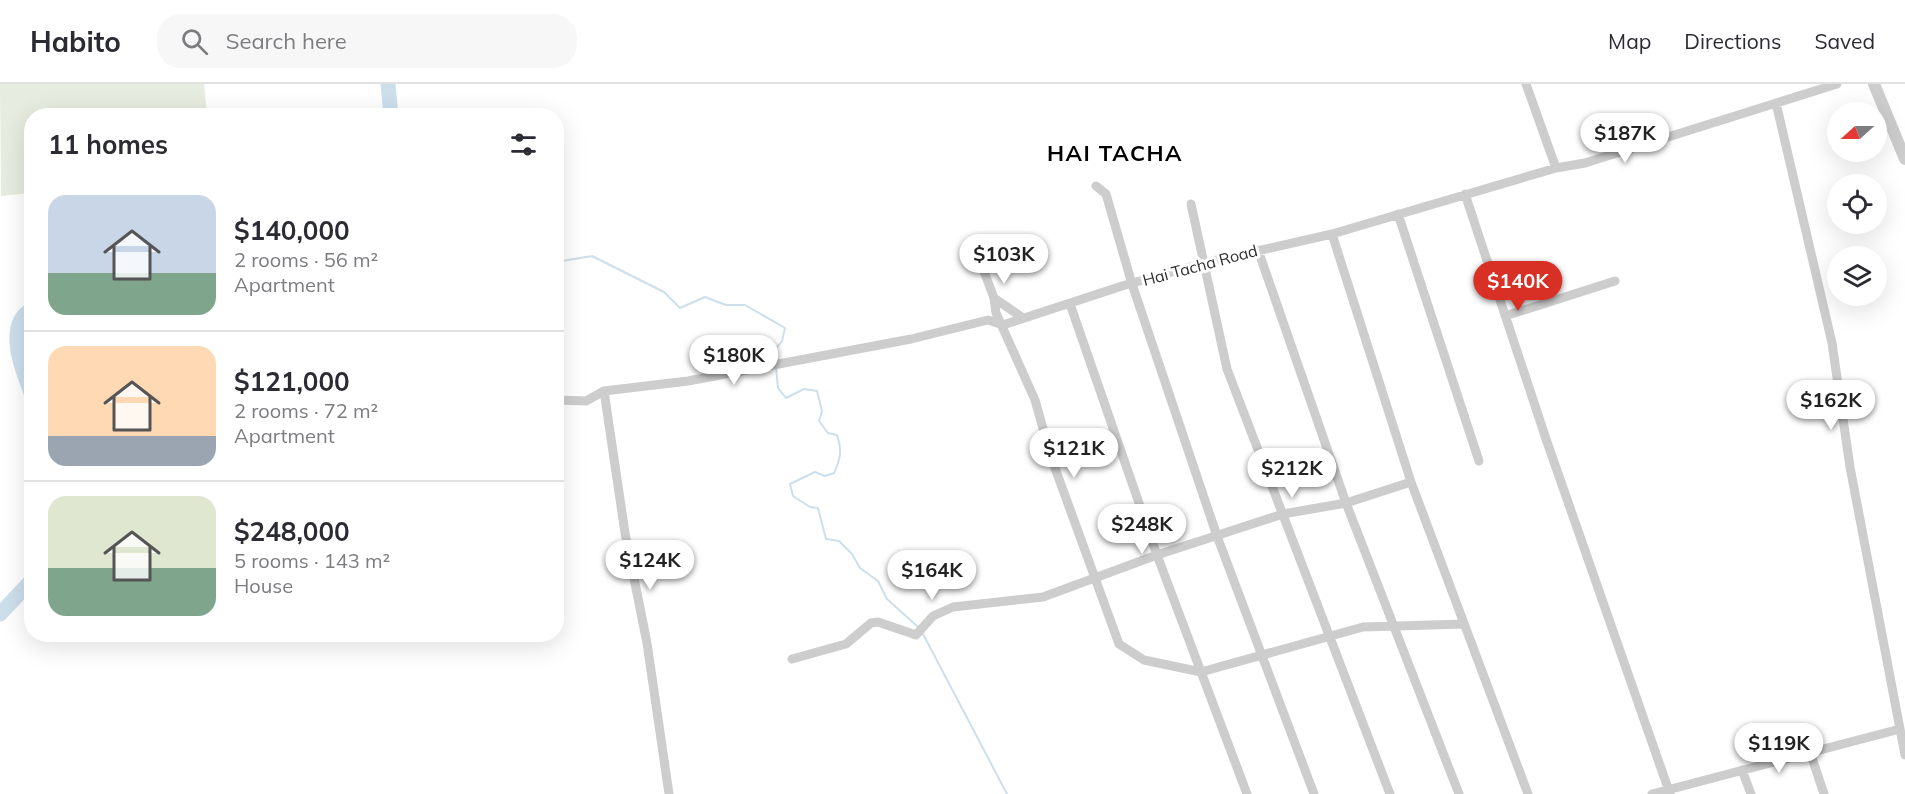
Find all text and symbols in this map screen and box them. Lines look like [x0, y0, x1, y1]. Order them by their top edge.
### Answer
search box [157, 14, 577, 68]
text: Habito [30, 24, 121, 59]
icon: search [178, 25, 211, 58]
text: Search here [226, 27, 347, 55]
text: Map [1608, 28, 1651, 54]
text: Directions [1684, 28, 1781, 54]
text: Saved [1814, 28, 1875, 54]
north arrow [1827, 102, 1887, 162]
map controls [1827, 102, 1887, 306]
pin: $187K [1583, 113, 1667, 164]
text: $187K [1594, 120, 1656, 145]
text: 11 homes [48, 128, 168, 161]
icon: filters [507, 128, 540, 161]
district label: HAI TACHA [1047, 139, 1183, 167]
button: locate [1827, 174, 1887, 234]
text: $140,000 [234, 214, 350, 247]
icon: home [96, 219, 168, 291]
pin: $103K [962, 234, 1046, 285]
street label: Hai Tacha Road [1140, 240, 1260, 290]
text: $103K [973, 241, 1035, 266]
button: layers [1827, 246, 1887, 306]
text: 2 rooms · 56 m² [234, 247, 378, 272]
pin: $140K [1476, 261, 1560, 312]
text: $140K [1487, 268, 1549, 293]
text: Apartment [234, 272, 335, 297]
pin: $180K [692, 335, 776, 386]
text: $180K [703, 342, 765, 367]
text: $121,000 [234, 365, 350, 398]
icon: home [96, 370, 168, 442]
pin: $162K [1789, 380, 1873, 431]
text: $162K [1800, 387, 1862, 412]
text: 2 rooms · 72 m² [234, 398, 378, 423]
text: Apartment [234, 423, 335, 448]
pin: $121K [1032, 428, 1116, 479]
text: $121K [1043, 435, 1105, 460]
pin: $212K [1250, 448, 1334, 499]
text: $212K [1261, 455, 1323, 480]
pin: $248K [1100, 504, 1184, 555]
text: $248K [1111, 511, 1173, 536]
text: $248,000 [234, 515, 350, 548]
icon: home [96, 520, 168, 592]
pin: $124K [608, 540, 692, 591]
text: $124K [619, 547, 681, 572]
text: 5 rooms · 143 m² [234, 548, 390, 573]
pin: $164K [890, 550, 974, 601]
text: $164K [901, 557, 963, 582]
text: House [234, 573, 293, 598]
pin: $119K [1737, 723, 1821, 774]
text: $119K [1748, 730, 1810, 755]

